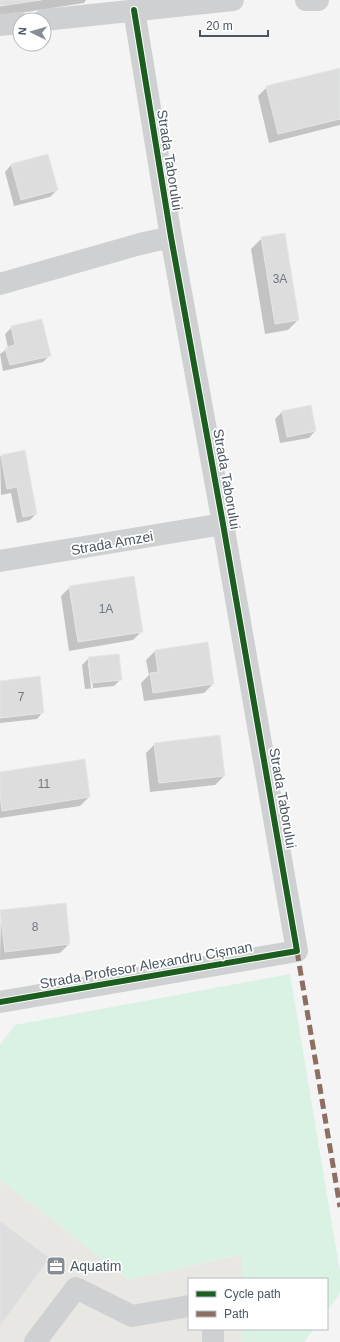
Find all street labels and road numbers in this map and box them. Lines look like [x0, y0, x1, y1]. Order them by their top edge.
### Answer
street label: Strada Taborului [154, 109, 186, 211]
street label: Strada Taborului [210, 428, 244, 530]
street label: Strada Amzei [70, 528, 154, 558]
street label: Strada Taborului [266, 747, 300, 849]
street label: Strada Profesor Alexandru Cișman [38, 938, 254, 992]

